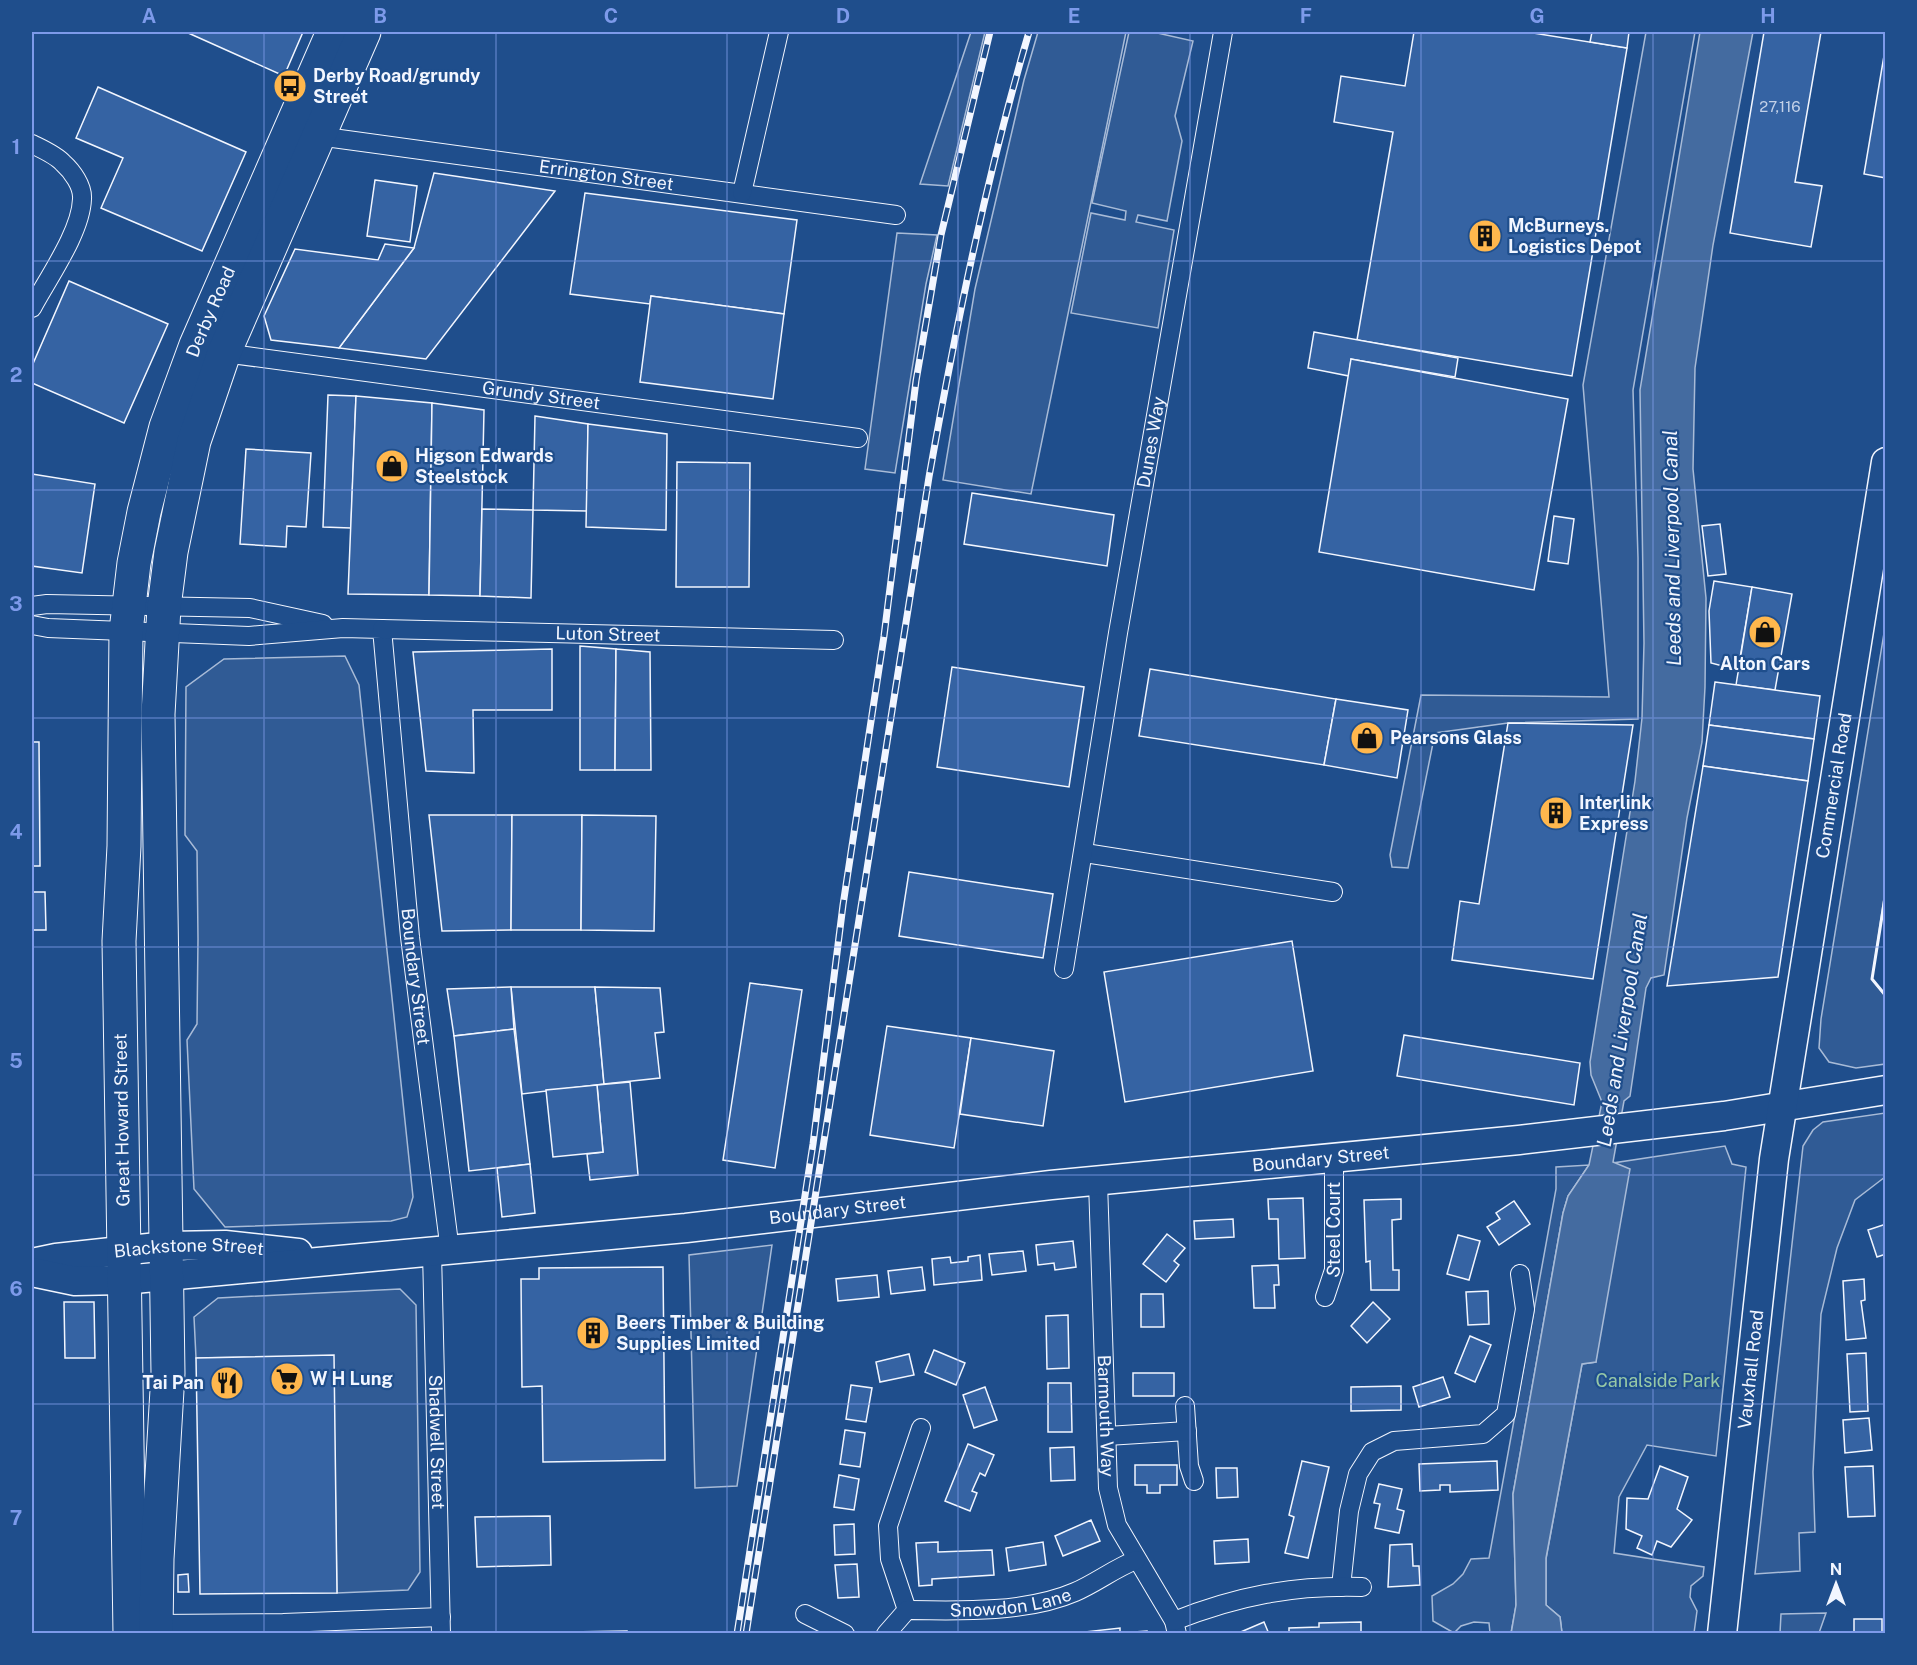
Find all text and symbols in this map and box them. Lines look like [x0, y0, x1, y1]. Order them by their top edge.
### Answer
text: A [142, 4, 156, 28]
text: B [373, 4, 387, 28]
text: C [604, 4, 618, 28]
text: D [836, 4, 850, 28]
text: E [1068, 4, 1080, 28]
text: F [1300, 4, 1312, 28]
text: G [1529, 4, 1545, 28]
text: H [1760, 4, 1776, 28]
place label: Derby Road/grundy Street [313, 65, 480, 107]
bus stop icon: Derby Road/grundy Street [272, 68, 308, 104]
house number: 27,116 [1759, 98, 1801, 115]
text: 1 [12, 135, 20, 159]
street label: Errington Street [538, 155, 675, 194]
place label: McBurneys. Logistics Depot [1508, 215, 1641, 257]
building icon: McBurneys. Logistics Depot [1467, 218, 1503, 254]
street label: Derby Road [181, 263, 239, 360]
text: 2 [10, 363, 22, 387]
street label: Grundy Street [481, 377, 601, 413]
street label: Dunes Way [1133, 394, 1169, 489]
water label: Leeds and Liverpool Canal [1658, 430, 1686, 666]
place label: Higson Edwards Steelstock [415, 445, 554, 487]
shop icon: Higson Edwards Steelstock [374, 448, 410, 484]
text: 3 [9, 592, 23, 616]
shop icon: Alton Cars [1747, 614, 1783, 650]
street label: Luton Street [555, 622, 661, 646]
place label: Alton Cars [1720, 653, 1810, 674]
street label: Commercial Road [1811, 711, 1856, 860]
shop icon: Pearsons Glass [1349, 720, 1385, 756]
place label: Pearsons Glass [1390, 727, 1522, 748]
place label: Interlink Express [1579, 792, 1652, 834]
building icon: Interlink Express [1538, 795, 1574, 831]
text: 4 [9, 820, 23, 844]
street label: Boundary Street [397, 907, 435, 1046]
water label: Leeds and Liverpool Canal [1592, 911, 1652, 1149]
street label: Great Howard Street [109, 1033, 134, 1207]
text: 5 [9, 1049, 23, 1073]
street label: Boundary Street [1251, 1142, 1390, 1176]
street label: Steel Court [1321, 1182, 1345, 1280]
street label: Boundary Street [768, 1191, 907, 1228]
street label: Blackstone Street [113, 1234, 265, 1262]
text: 6 [9, 1277, 23, 1301]
street label: Vauxhall Road [1733, 1309, 1767, 1430]
place label: Beers Timber & Building Supplies Limited [616, 1312, 824, 1354]
building icon: Beers Timber & Building Supplies Limited [575, 1315, 611, 1351]
street label: Barmouth Way [1094, 1354, 1119, 1478]
supermarket icon: W H Lung [269, 1361, 305, 1397]
restaurant icon: Tai Pan [209, 1365, 245, 1401]
place label: W H Lung [310, 1368, 393, 1389]
park label: Canalside Park [1596, 1370, 1720, 1391]
place label: Tai Pan [143, 1372, 204, 1393]
street label: Shadwell Street [425, 1374, 449, 1510]
text: 7 [10, 1506, 22, 1530]
north arrow [1806, 1554, 1866, 1614]
text: N [1830, 1560, 1842, 1579]
street label: Snowdon Lane [950, 1584, 1074, 1621]

